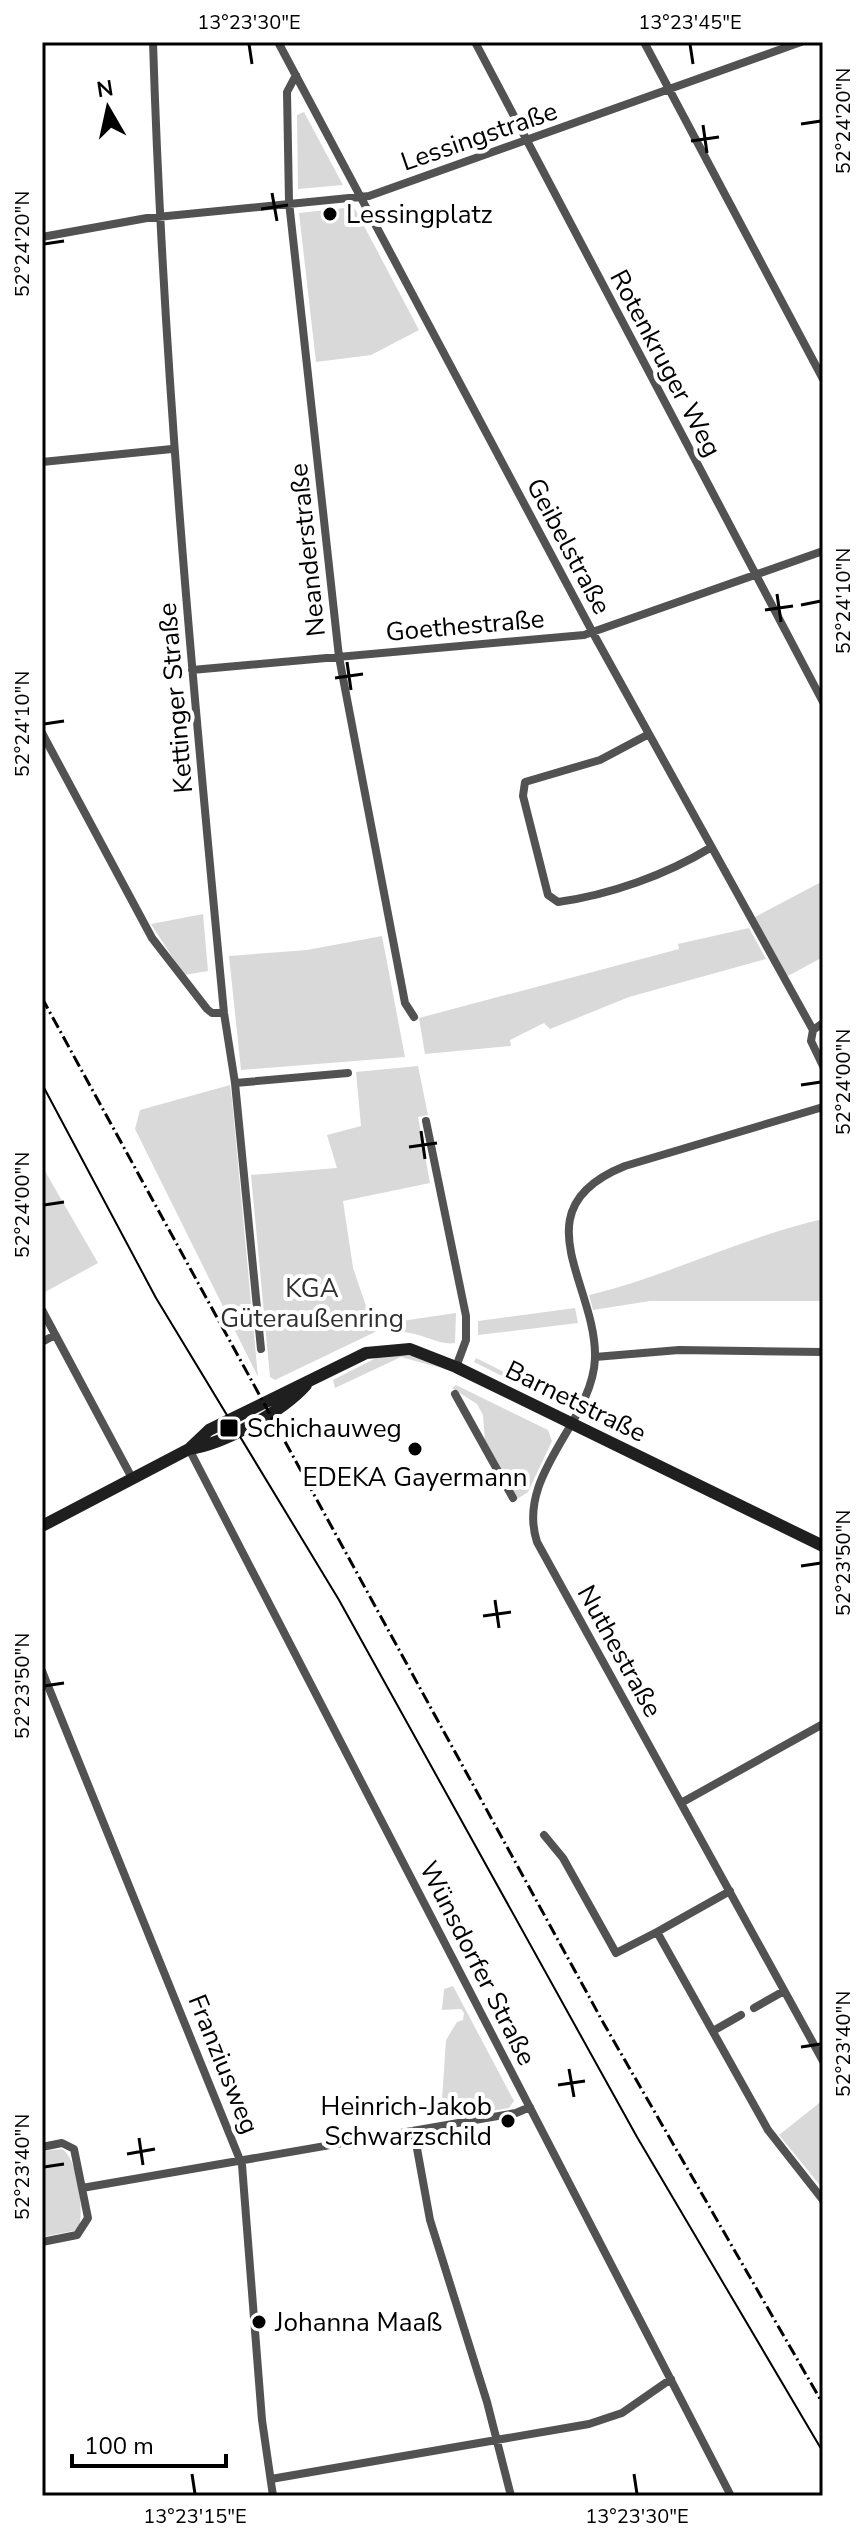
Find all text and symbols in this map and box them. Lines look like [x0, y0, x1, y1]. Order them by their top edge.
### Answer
text: 13°23'30"E [197, 9, 301, 36]
text: 13°23'45"E [638, 9, 742, 36]
north arrow [68, 68, 148, 148]
text: 52°24'20"N [830, 68, 857, 174]
text: N [95, 73, 116, 105]
street label: Lessingstraße [396, 93, 562, 180]
text: 52°24'20"N [9, 191, 36, 297]
place label: Lessingplatz [346, 197, 493, 232]
marker: Lessingplatz [321, 205, 339, 223]
street label: Rotenkruger Weg [601, 264, 730, 463]
street label: Neanderstraße [281, 462, 334, 638]
street label: Geibelstraße [518, 472, 619, 620]
text: 52°24'10"N [830, 548, 857, 654]
street label: Kettinger Straße [150, 601, 201, 795]
street label: Goethestraße [384, 601, 546, 650]
text: 52°24'10"N [9, 671, 36, 777]
text: 52°24'00"N [830, 1029, 857, 1135]
text: 52°24'00"N [9, 1152, 36, 1258]
park label: KGA Güteraußenring [220, 1271, 404, 1336]
street label: Barnetstraße [500, 1352, 652, 1451]
place label: Schichauweg [247, 1411, 402, 1446]
marker: Schichauweg [218, 1417, 240, 1439]
marker: EDEKA Gayermann [406, 1440, 424, 1458]
place label: EDEKA Gayermann [302, 1460, 528, 1495]
text: 52°23'50"N [830, 1510, 857, 1616]
street label: Nuthestraße [569, 1579, 670, 1723]
text: 52°23'50"N [9, 1633, 36, 1739]
street label: Wünsdorfer Straße [411, 1855, 544, 2071]
street label: Franziusweg [180, 1989, 267, 2139]
text: 52°23'40"N [830, 1991, 857, 2097]
place label: Heinrich-Jakob Schwarzschild [321, 2089, 492, 2154]
marker: Heinrich-Jakob Schwarzschild [499, 2112, 517, 2130]
text: 52°23'40"N [9, 2114, 36, 2220]
place label: Johanna Maaß [274, 2305, 442, 2340]
marker: Johanna Maaß [250, 2313, 268, 2331]
scale bar [72, 2418, 226, 2468]
text: 100 m [84, 2430, 154, 2462]
text: 13°23'15"E [143, 2503, 247, 2530]
text: 13°23'30"E [585, 2503, 689, 2530]

